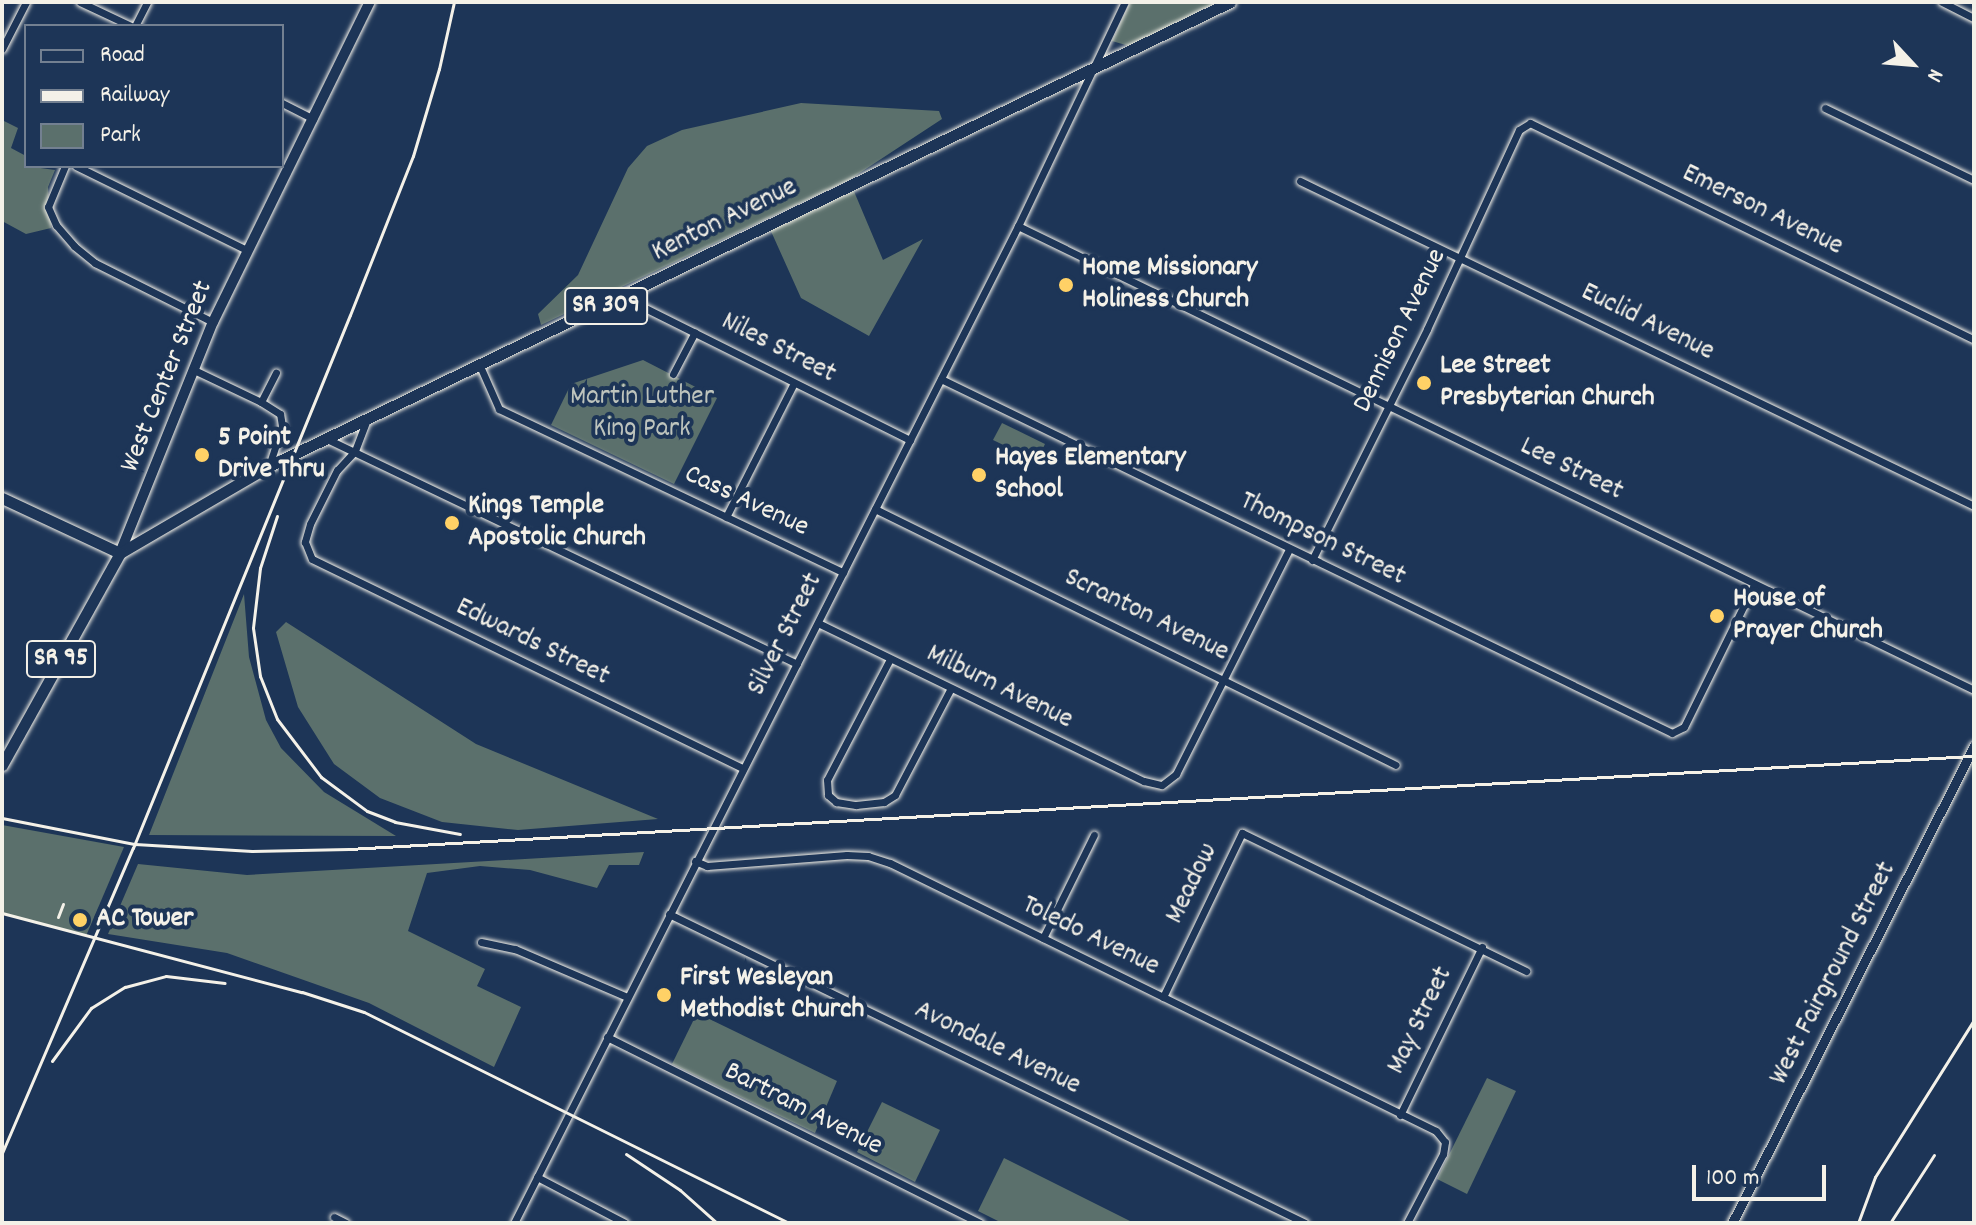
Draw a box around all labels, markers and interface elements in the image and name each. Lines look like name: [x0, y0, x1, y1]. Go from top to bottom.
legend: [24, 24, 284, 168]
north arrow: [1872, 24, 1952, 104]
text: Road: [100, 39, 145, 73]
text: N: [1918, 63, 1950, 86]
text: Railway: [100, 79, 169, 113]
text: Park: [100, 119, 141, 153]
street label: Emerson Avenue: [1676, 158, 1848, 264]
street label: Kenton Avenue: [647, 172, 803, 270]
street label: Dennison Avenue: [1347, 244, 1455, 418]
place label: Home Missionary Holiness Church: [1082, 252, 1257, 318]
street label: West Center Street: [114, 276, 222, 478]
marker: Home Missionary Holiness Church: [1057, 276, 1075, 294]
street label: Euclid Avenue: [1575, 276, 1719, 370]
road number: SR 309: [564, 284, 648, 328]
street label: Niles Street: [715, 306, 841, 392]
place label: Lee Street Presbyterian Church: [1440, 350, 1655, 416]
marker: Lee Street Presbyterian Church: [1415, 374, 1433, 392]
park label: Martin Luther King Park: [570, 381, 714, 447]
place label: 5 Point Drive Thru: [218, 422, 325, 488]
street label: Lee Street: [1514, 431, 1628, 509]
place label: Hayes Elementary School: [995, 442, 1186, 508]
marker: 5 Point Drive Thru: [193, 446, 211, 464]
street label: Cass Avenue: [678, 459, 814, 545]
marker: Hayes Elementary School: [970, 466, 988, 484]
street label: Thompson Street: [1234, 485, 1410, 595]
place label: Kings Temple Apostolic Church: [468, 490, 646, 556]
marker: Kings Temple Apostolic Church: [443, 514, 461, 532]
street label: Scranton Avenue: [1058, 562, 1234, 670]
street label: Silver Street: [741, 568, 831, 702]
place label: House of Prayer Church: [1733, 583, 1883, 649]
street label: Edwards Street: [450, 591, 614, 695]
marker: House of Prayer Church: [1708, 607, 1726, 625]
road number: SR 95: [25, 637, 97, 681]
street label: Milburn Avenue: [920, 638, 1078, 738]
street label: Meadow: [1159, 838, 1227, 930]
street label: West Fairground Street: [1763, 857, 1905, 1091]
street label: Toledo Avenue: [1016, 889, 1164, 985]
place label: AC Tower: [96, 903, 193, 937]
marker: AC Tower: [71, 911, 89, 929]
place label: First Wesleyan Methodist Church: [680, 962, 864, 1028]
street label: May Street: [1381, 962, 1461, 1080]
marker: First Wesleyan Methodist Church: [655, 986, 673, 1004]
street label: Avondale Avenue: [908, 994, 1086, 1104]
street label: Bartram Avenue: [718, 1056, 888, 1164]
scale bar: [1696, 1149, 1830, 1199]
text: 100 m: [1706, 1162, 1759, 1196]

